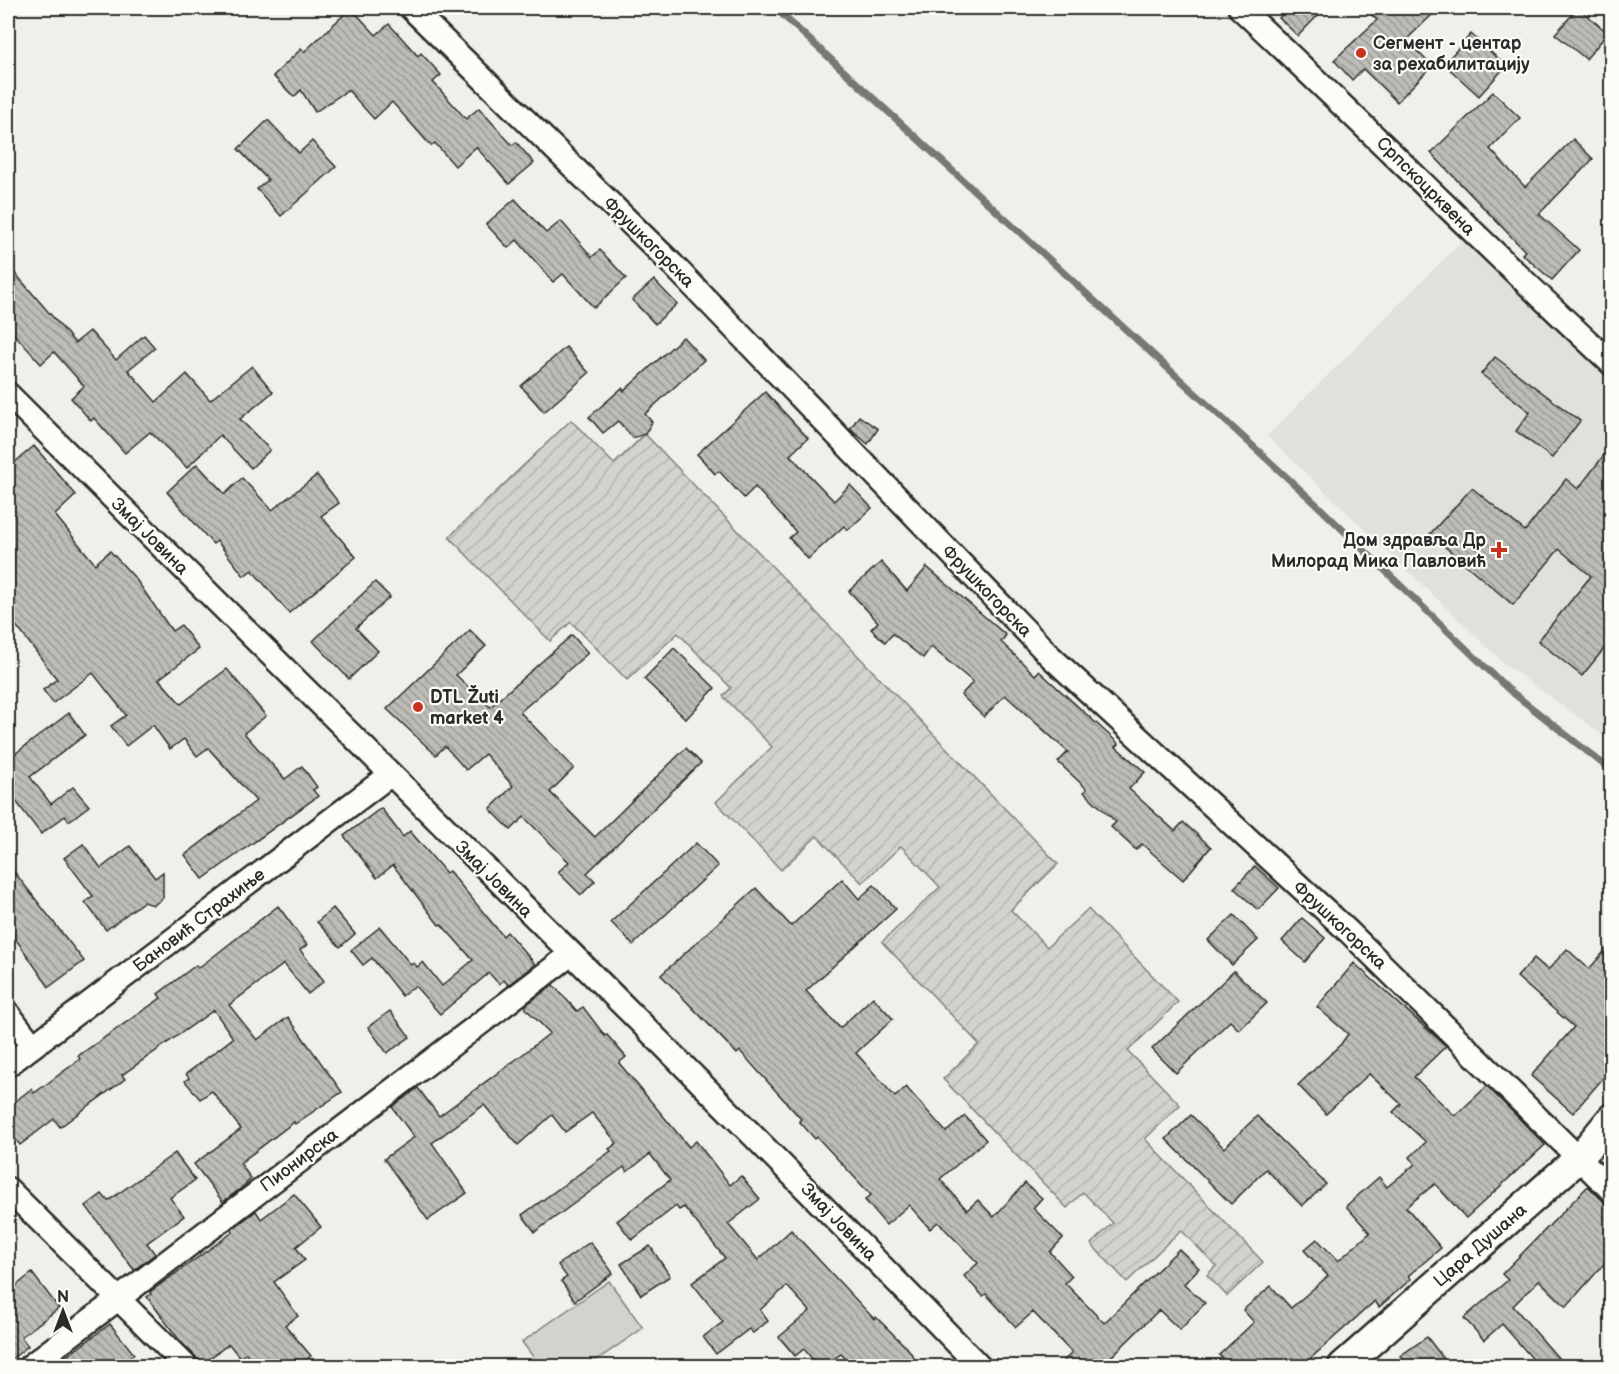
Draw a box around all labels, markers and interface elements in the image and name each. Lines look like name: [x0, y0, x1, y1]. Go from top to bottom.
place label: Сегмент - центар за рехабилитацију: [1373, 33, 1530, 75]
marker: Сегмент - центар за рехабилитацију: [1354, 46, 1368, 60]
street label: Српскоцрквена: [1372, 133, 1480, 240]
street label: Фрушкогорска: [599, 193, 699, 292]
street label: Змај Јовина: [107, 493, 193, 579]
place label: Дом здравља Др Милорад Мика Павловић: [1271, 530, 1486, 572]
street label: Фрушкогорска: [937, 541, 1036, 642]
marker: Дом здравља Др Милорад Мика Павловић: [1490, 541, 1508, 559]
place label: DTL Žuti market 4: [430, 685, 504, 729]
marker: DTL Žuti market 4: [411, 700, 425, 714]
street label: Змај Јовина: [451, 836, 537, 922]
street label: Бановић Страхиње: [129, 864, 269, 977]
street label: Фрушкогорска: [1289, 877, 1391, 974]
street label: Пионирска: [256, 1124, 343, 1196]
street label: Змај Јовина: [796, 1179, 881, 1266]
street label: Цара Душана: [1429, 1199, 1531, 1292]
north arrow: [33, 1281, 93, 1341]
text: N: [57, 1288, 69, 1307]

